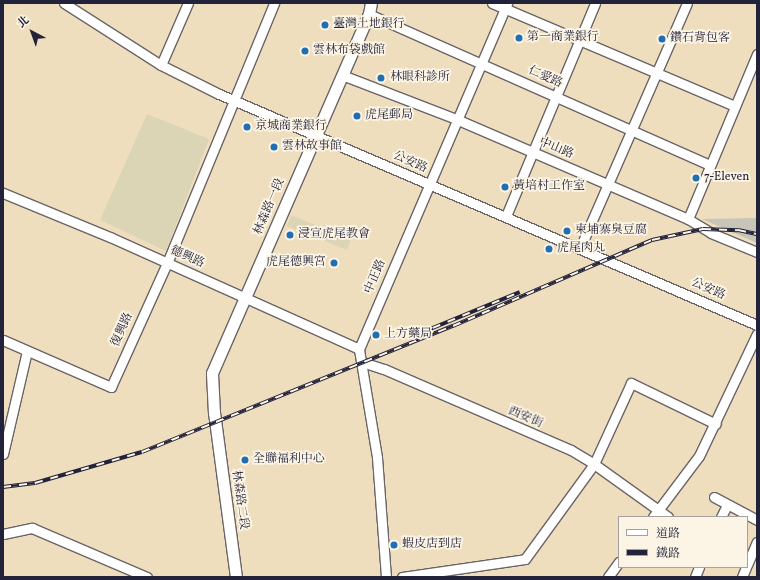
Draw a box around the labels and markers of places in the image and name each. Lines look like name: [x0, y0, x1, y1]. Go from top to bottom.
place label: 臺灣土地銀行: [333, 18, 405, 32]
marker: 臺灣土地銀行: [320, 20, 330, 30]
place label: 第一商業銀行: [527, 31, 599, 45]
place label: 鑽石背包客: [670, 32, 730, 46]
marker: 第一商業銀行: [514, 33, 524, 43]
marker: 鑽石背包客: [657, 34, 667, 44]
place label: 雲林布袋戲館: [313, 44, 385, 58]
marker: 雲林布袋戲館: [300, 46, 310, 56]
place label: 林眼科診所: [390, 71, 450, 85]
marker: 林眼科診所: [375, 72, 387, 84]
place label: 虎尾郵局: [365, 109, 413, 123]
marker: 虎尾郵局: [352, 111, 362, 121]
place label: 京城商業銀行: [255, 120, 327, 134]
marker: 京城商業銀行: [242, 122, 252, 132]
place label: 雲林故事館: [282, 140, 342, 154]
marker: 雲林故事館: [269, 142, 279, 152]
place label: 7-Eleven: [704, 171, 749, 185]
marker: 7-Eleven: [691, 173, 701, 183]
place label: 黃培村工作室: [513, 180, 585, 194]
marker: 黃培村工作室: [500, 182, 510, 192]
place label: 柬埔寨臭豆腐: [575, 224, 647, 238]
marker: 柬埔寨臭豆腐: [562, 226, 572, 236]
place label: 浸宣虎尾教會: [298, 228, 370, 242]
marker: 浸宣虎尾教會: [285, 230, 295, 240]
place label: 虎尾肉丸: [557, 242, 605, 256]
marker: 虎尾肉丸: [544, 244, 554, 254]
place label: 虎尾德興宮: [266, 256, 326, 270]
marker: 虎尾德興宮: [329, 258, 339, 268]
place label: 上方藥局: [384, 328, 432, 342]
marker: 上方藥局: [371, 330, 381, 340]
place label: 全聯福利中心: [253, 453, 325, 467]
marker: 全聯福利中心: [240, 455, 250, 465]
place label: 蝦皮店到店: [402, 538, 462, 552]
marker: 蝦皮店到店: [389, 540, 399, 550]

